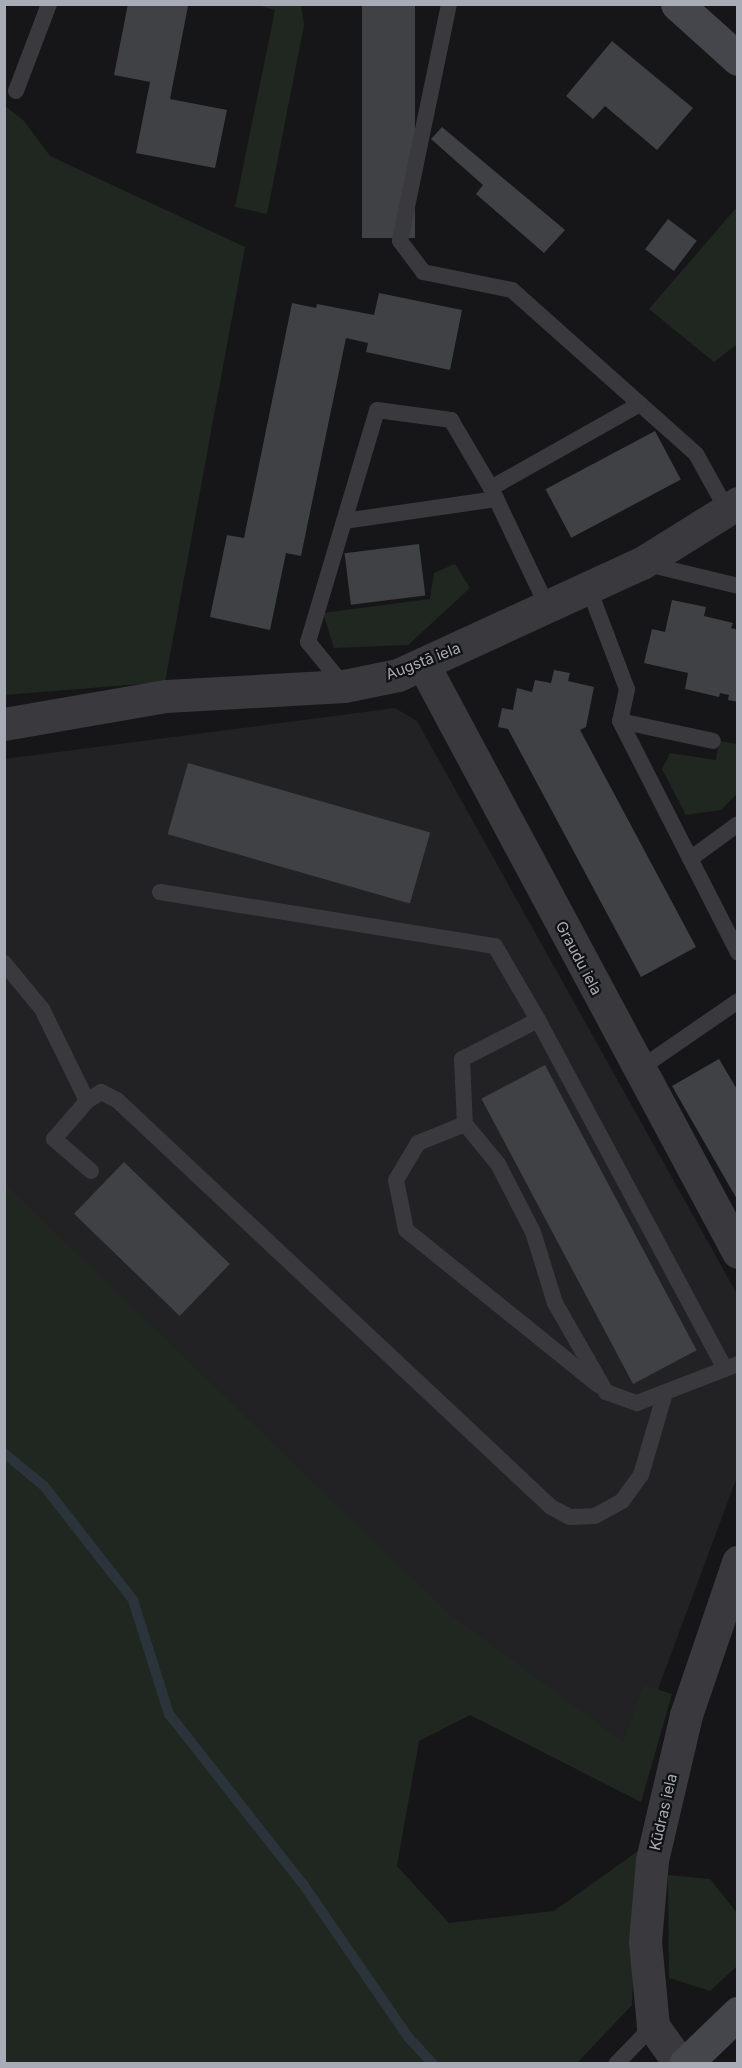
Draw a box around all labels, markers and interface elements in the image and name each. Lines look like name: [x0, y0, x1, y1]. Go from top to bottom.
street label: Augstā iela: [383, 639, 463, 683]
street label: Graudu iela: [552, 918, 606, 998]
street label: Kūdras iela: [645, 1772, 681, 1852]

